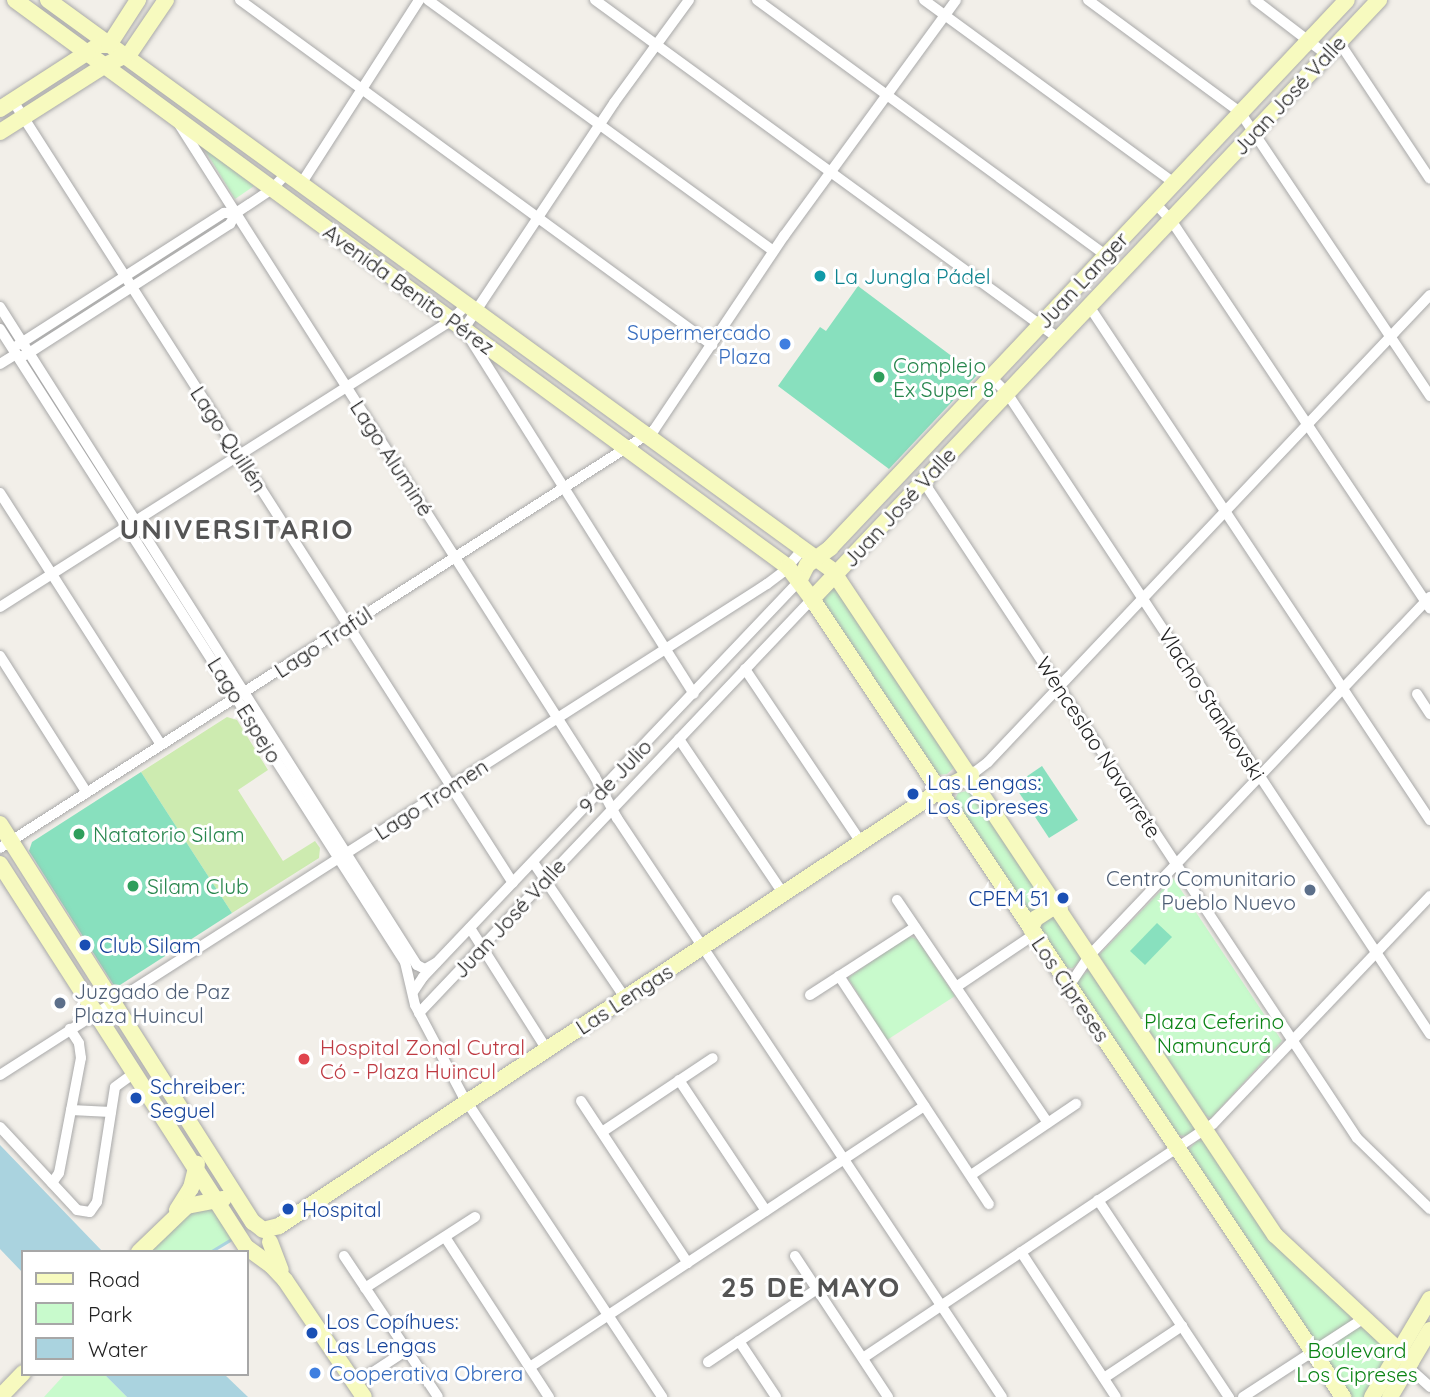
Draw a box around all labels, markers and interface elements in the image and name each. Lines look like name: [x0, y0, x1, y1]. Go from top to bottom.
street label: Juan José Valle: [1227, 30, 1351, 160]
street label: Avenida Benito Pérez: [319, 219, 499, 359]
street label: Juan Langer: [1031, 226, 1133, 334]
place label: La Jungla Pádel: [834, 263, 991, 289]
marker: La Jungla Pádel: [812, 268, 828, 284]
place label: Supermercado Plaza: [627, 319, 771, 369]
marker: Supermercado Plaza: [777, 336, 793, 352]
place label: Complejo Ex Super 8: [893, 352, 994, 402]
marker: Complejo Ex Super 8: [871, 369, 887, 385]
street label: Lago Quillén: [185, 381, 273, 497]
street label: Lago Aluminé: [345, 395, 439, 521]
street label: Juan José Valle: [837, 442, 961, 572]
district label: UNIVERSITARIO: [121, 512, 353, 546]
street label: Lago Trafúl: [269, 601, 377, 683]
street label: Vlacho Stankovski: [1153, 623, 1271, 785]
street label: Wenceslao Navarrete: [1031, 652, 1167, 842]
street label: Lago Espejo: [203, 653, 287, 767]
street label: 9 de Julio: [573, 734, 657, 818]
street label: Lago Tromen: [370, 753, 492, 845]
place label: Las Lengas: Los Cipreses: [927, 769, 1048, 819]
marker: Las Lengas: Los Cipreses: [905, 786, 921, 802]
place label: Natatorio Silam: [93, 821, 245, 847]
marker: Natatorio Silam: [71, 826, 87, 842]
street label: Juan José Valle: [447, 853, 571, 983]
place label: Centro Comunitario Pueblo Nuevo: [1106, 865, 1296, 915]
place label: Silam Club: [147, 873, 249, 899]
marker: Silam Club: [125, 878, 141, 894]
marker: Centro Comunitario Pueblo Nuevo: [1302, 882, 1318, 898]
place label: CPEM 51: [969, 885, 1049, 911]
marker: CPEM 51: [1055, 890, 1071, 906]
place label: Club Silam: [99, 932, 201, 958]
street label: Los Cipreses: [1027, 932, 1115, 1046]
marker: Club Silam: [77, 937, 93, 953]
street label: Las Lengas: [571, 958, 677, 1040]
place label: Juzgado de Paz Plaza Huincul: [74, 978, 230, 1028]
marker: Juzgado de Paz Plaza Huincul: [52, 995, 68, 1011]
park label: Plaza Ceferino Namuncurá: [1144, 1008, 1284, 1058]
place label: Hospital Zonal Cutral Có - Plaza Huincul: [320, 1034, 525, 1084]
marker: Hospital Zonal Cutral Có - Plaza Huincul: [294, 1049, 314, 1069]
place label: Schreiber: Seguel: [150, 1073, 245, 1123]
marker: Schreiber: Seguel: [128, 1090, 144, 1106]
place label: Hospital: [302, 1196, 382, 1222]
marker: Hospital: [280, 1201, 296, 1217]
legend: [21, 1250, 248, 1376]
text: Road: [88, 1266, 140, 1292]
district label: 25 DE MAYO: [722, 1270, 900, 1304]
text: Park: [88, 1301, 132, 1327]
place label: Los Copíhues: Las Lengas: [326, 1308, 459, 1358]
marker: Los Copíhues: Las Lengas: [304, 1325, 320, 1341]
text: Water: [88, 1336, 148, 1362]
park label: Boulevard Los Cipreses: [1296, 1337, 1418, 1387]
place label: Cooperativa Obrera: [329, 1360, 523, 1386]
marker: Cooperativa Obrera: [307, 1365, 323, 1381]

